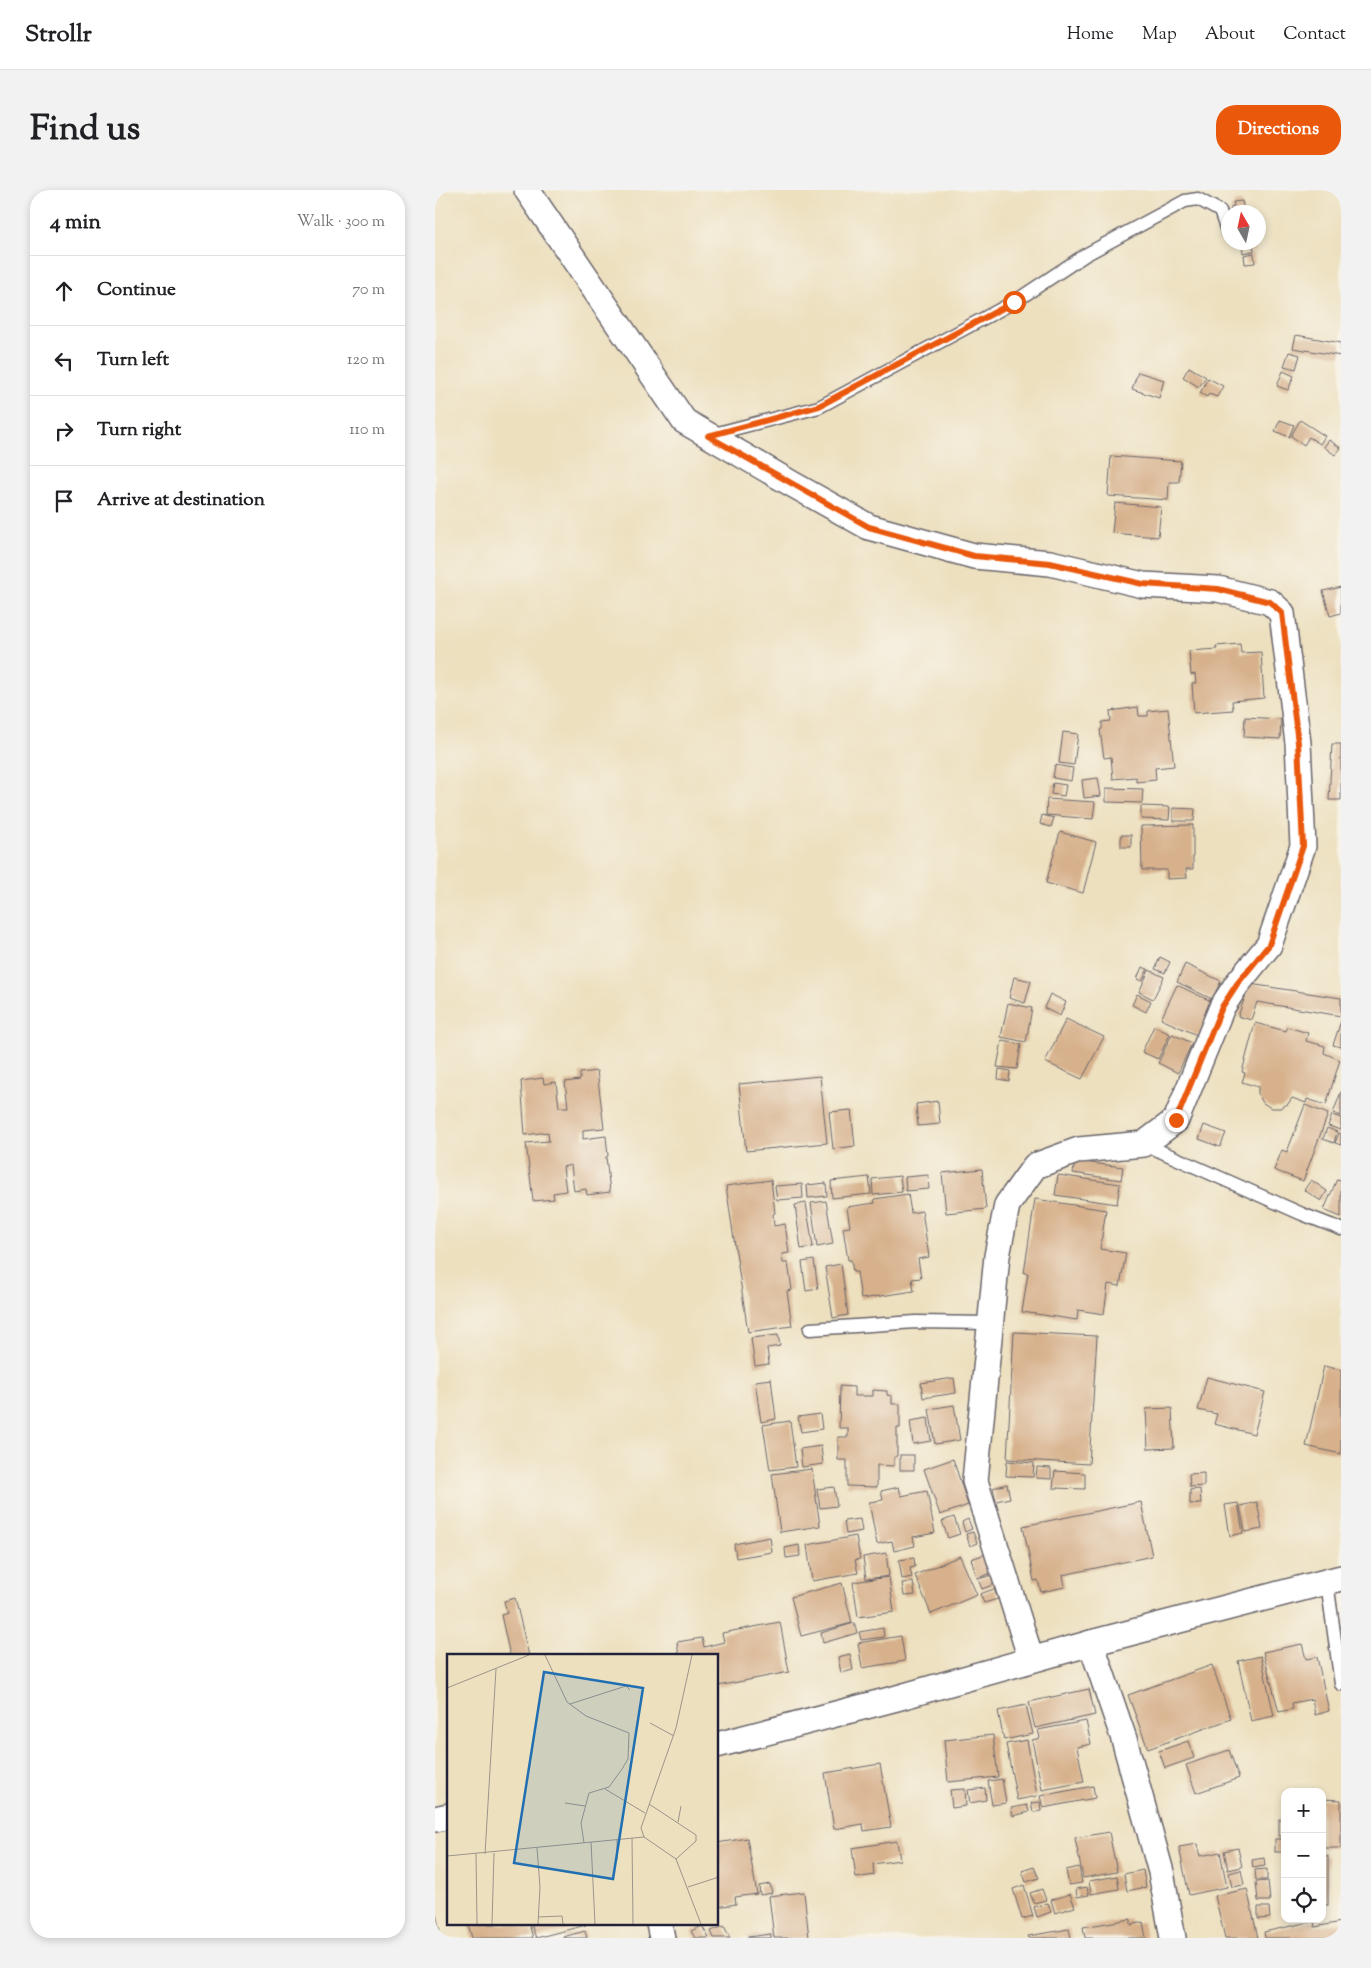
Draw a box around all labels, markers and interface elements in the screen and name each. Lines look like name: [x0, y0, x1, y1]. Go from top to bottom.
text: Strollr: [25, 18, 92, 52]
text: Home: [1067, 22, 1114, 48]
text: Map: [1142, 22, 1177, 48]
text: About: [1205, 22, 1255, 48]
text: Contact: [1283, 22, 1346, 48]
text: Find us: [30, 105, 140, 156]
button: Directions: [1216, 105, 1341, 155]
north arrow: [1221, 205, 1266, 250]
text: 4 min: [50, 208, 101, 238]
text: Walk · 300 m: [297, 211, 385, 234]
icon: ahead: [50, 277, 78, 305]
text: Continue: [97, 277, 176, 304]
text: 70 m: [352, 279, 385, 302]
route start: [1003, 291, 1026, 314]
icon: left: [50, 347, 78, 375]
text: Turn left: [97, 347, 169, 374]
text: 120 m: [347, 349, 385, 372]
icon: right: [50, 417, 78, 445]
text: Turn right: [97, 417, 181, 444]
text: 110 m: [349, 419, 385, 442]
icon: arrive: [50, 487, 78, 515]
text: Arrive at destination: [97, 487, 265, 514]
route end: [1165, 1109, 1188, 1132]
inset map: [447, 1654, 719, 1926]
map controls: [1281, 1788, 1326, 1923]
button: +: [1281, 1788, 1326, 1833]
button: −: [1281, 1833, 1326, 1878]
button: locate: [1281, 1878, 1326, 1923]

